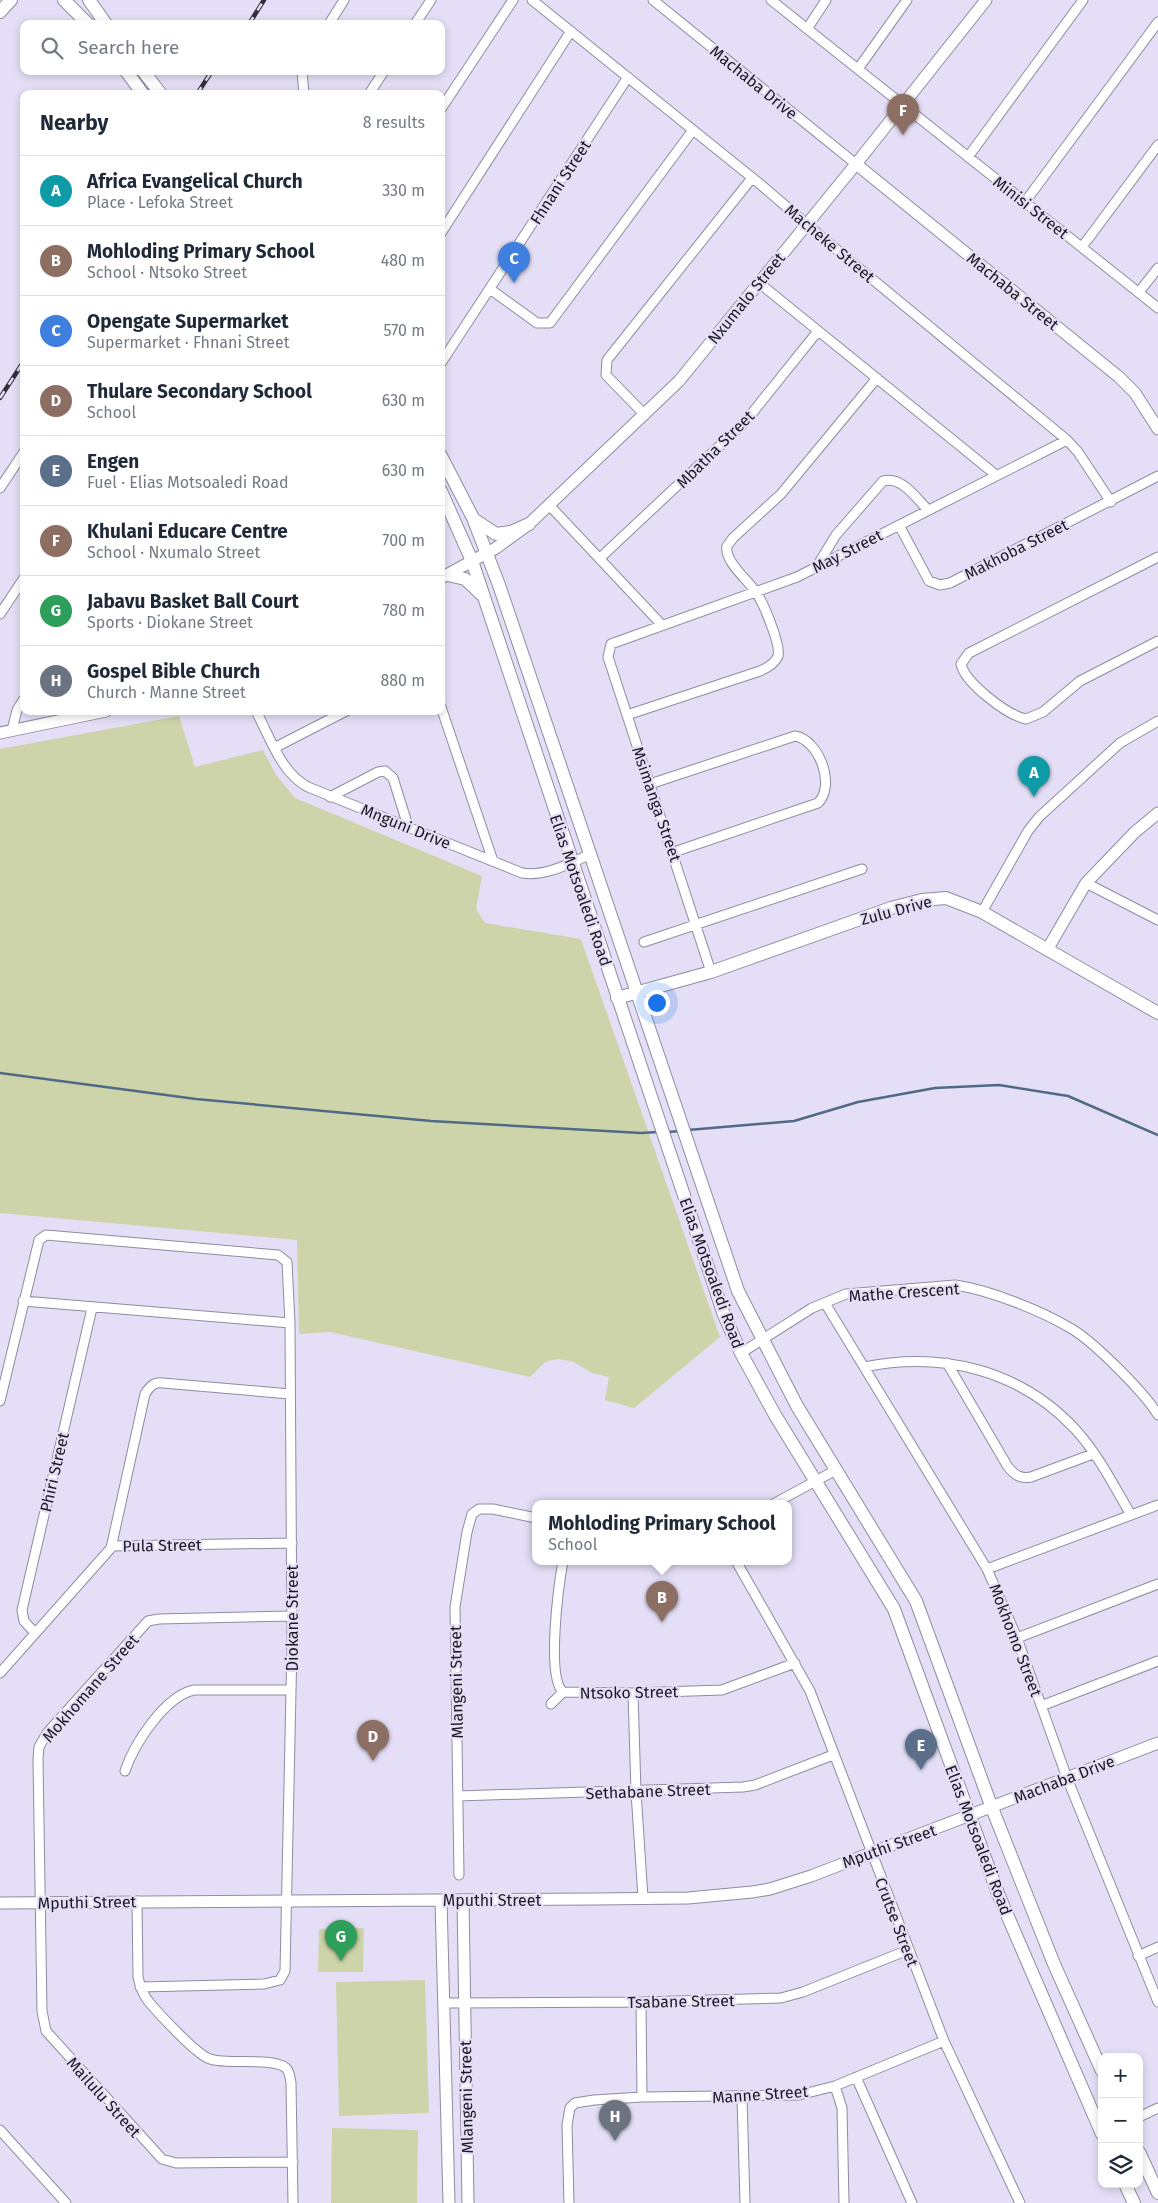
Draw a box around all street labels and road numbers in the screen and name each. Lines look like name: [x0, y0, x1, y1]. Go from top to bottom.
street label: Machaba Drive: [706, 41, 801, 123]
street label: Fhnani Street: [526, 136, 595, 228]
street label: Minisi Street: [989, 172, 1072, 243]
street label: Macheke Street: [781, 200, 879, 287]
street label: Nxumalo Street: [704, 249, 789, 348]
street label: Machaba Street: [963, 249, 1063, 334]
street label: Mbatha Street: [673, 406, 758, 492]
street label: Makhoba Street: [961, 515, 1071, 584]
street label: May Street: [809, 526, 886, 577]
street label: Msimanga Street: [628, 744, 685, 864]
street label: Mnguni Drive: [358, 800, 453, 853]
street label: Elias Motsoaledi Road: [546, 812, 615, 969]
street label: Zulu Drive: [858, 892, 934, 929]
street label: Elias Motsoaledi Road: [675, 1195, 748, 1351]
street label: Mathe Crescent: [848, 1279, 960, 1306]
street label: Phiri Street: [36, 1430, 73, 1514]
street label: Pula Street: [122, 1535, 202, 1556]
street label: Diokane Street: [283, 1564, 302, 1671]
street label: Mokhomo Street: [985, 1581, 1046, 1700]
street label: Mlangeni Street: [446, 1625, 467, 1739]
street label: Mokhomane Street: [38, 1630, 143, 1746]
street label: Ntsoko Street: [580, 1682, 679, 1703]
street label: Machaba Drive: [1011, 1751, 1117, 1807]
street label: Elias Motsoaledi Road: [941, 1762, 1016, 1918]
street label: Sethabane Street: [585, 1780, 711, 1803]
street label: Mputhi Street: [840, 1821, 939, 1872]
street label: Crutse Street: [871, 1875, 922, 1970]
street label: Mputhi Street: [443, 1891, 542, 1910]
street label: Mputhi Street: [38, 1892, 137, 1913]
street label: Tsabane Street: [627, 1991, 735, 2012]
street label: Mlangeni Street: [456, 2040, 477, 2154]
street label: Mailulu Street: [63, 2053, 145, 2142]
street label: Manne Street: [711, 2082, 809, 2107]

